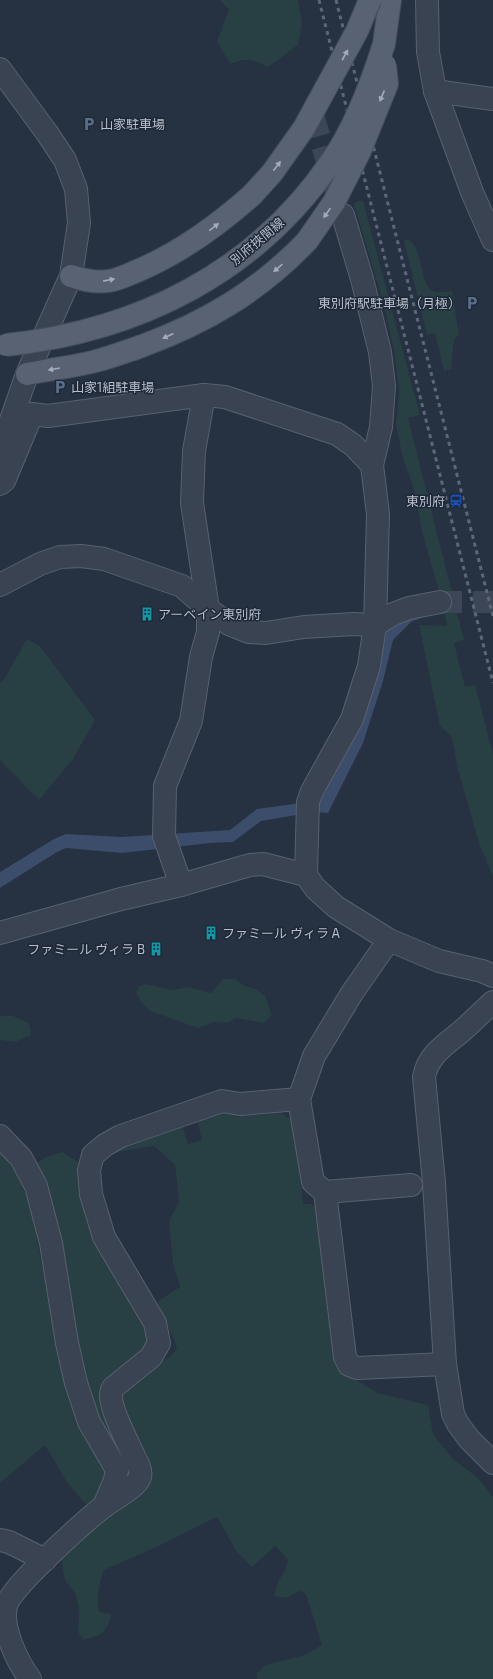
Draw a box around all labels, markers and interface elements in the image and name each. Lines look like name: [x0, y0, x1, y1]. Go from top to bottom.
one-way arrow: [341, 49, 348, 60]
one-way arrow: [379, 90, 385, 102]
parking icon: 山家駐車場: [81, 116, 97, 132]
place label: 山家駐車場: [100, 116, 165, 132]
one-way arrow: [273, 160, 282, 171]
one-way arrow: [323, 207, 331, 218]
street label: 別府挾間線: [227, 214, 287, 268]
one-way arrow: [208, 223, 219, 232]
one-way arrow: [273, 263, 284, 272]
one-way arrow: [103, 277, 116, 283]
place label: 東別府駅駐車場（月極）: [318, 295, 461, 311]
parking icon: 東別府駅駐車場（月極）: [464, 295, 480, 311]
one-way arrow: [163, 333, 174, 339]
one-way arrow: [48, 366, 60, 372]
parking icon: 山家1組駐車場: [52, 379, 68, 395]
place label: 山家1組駐車場: [71, 379, 154, 395]
place label: 東別府: [406, 493, 445, 509]
station icon: 東別府: [448, 493, 464, 509]
building icon: アーベイン東別府: [139, 606, 155, 622]
place label: アーベイン東別府: [158, 606, 261, 622]
building icon: ファミール ヴィラ A: [203, 925, 219, 941]
place label: ファミール ヴィラ A: [222, 925, 340, 941]
place label: ファミール ヴィラ B: [27, 941, 145, 957]
building icon: ファミール ヴィラ B: [148, 941, 164, 957]

